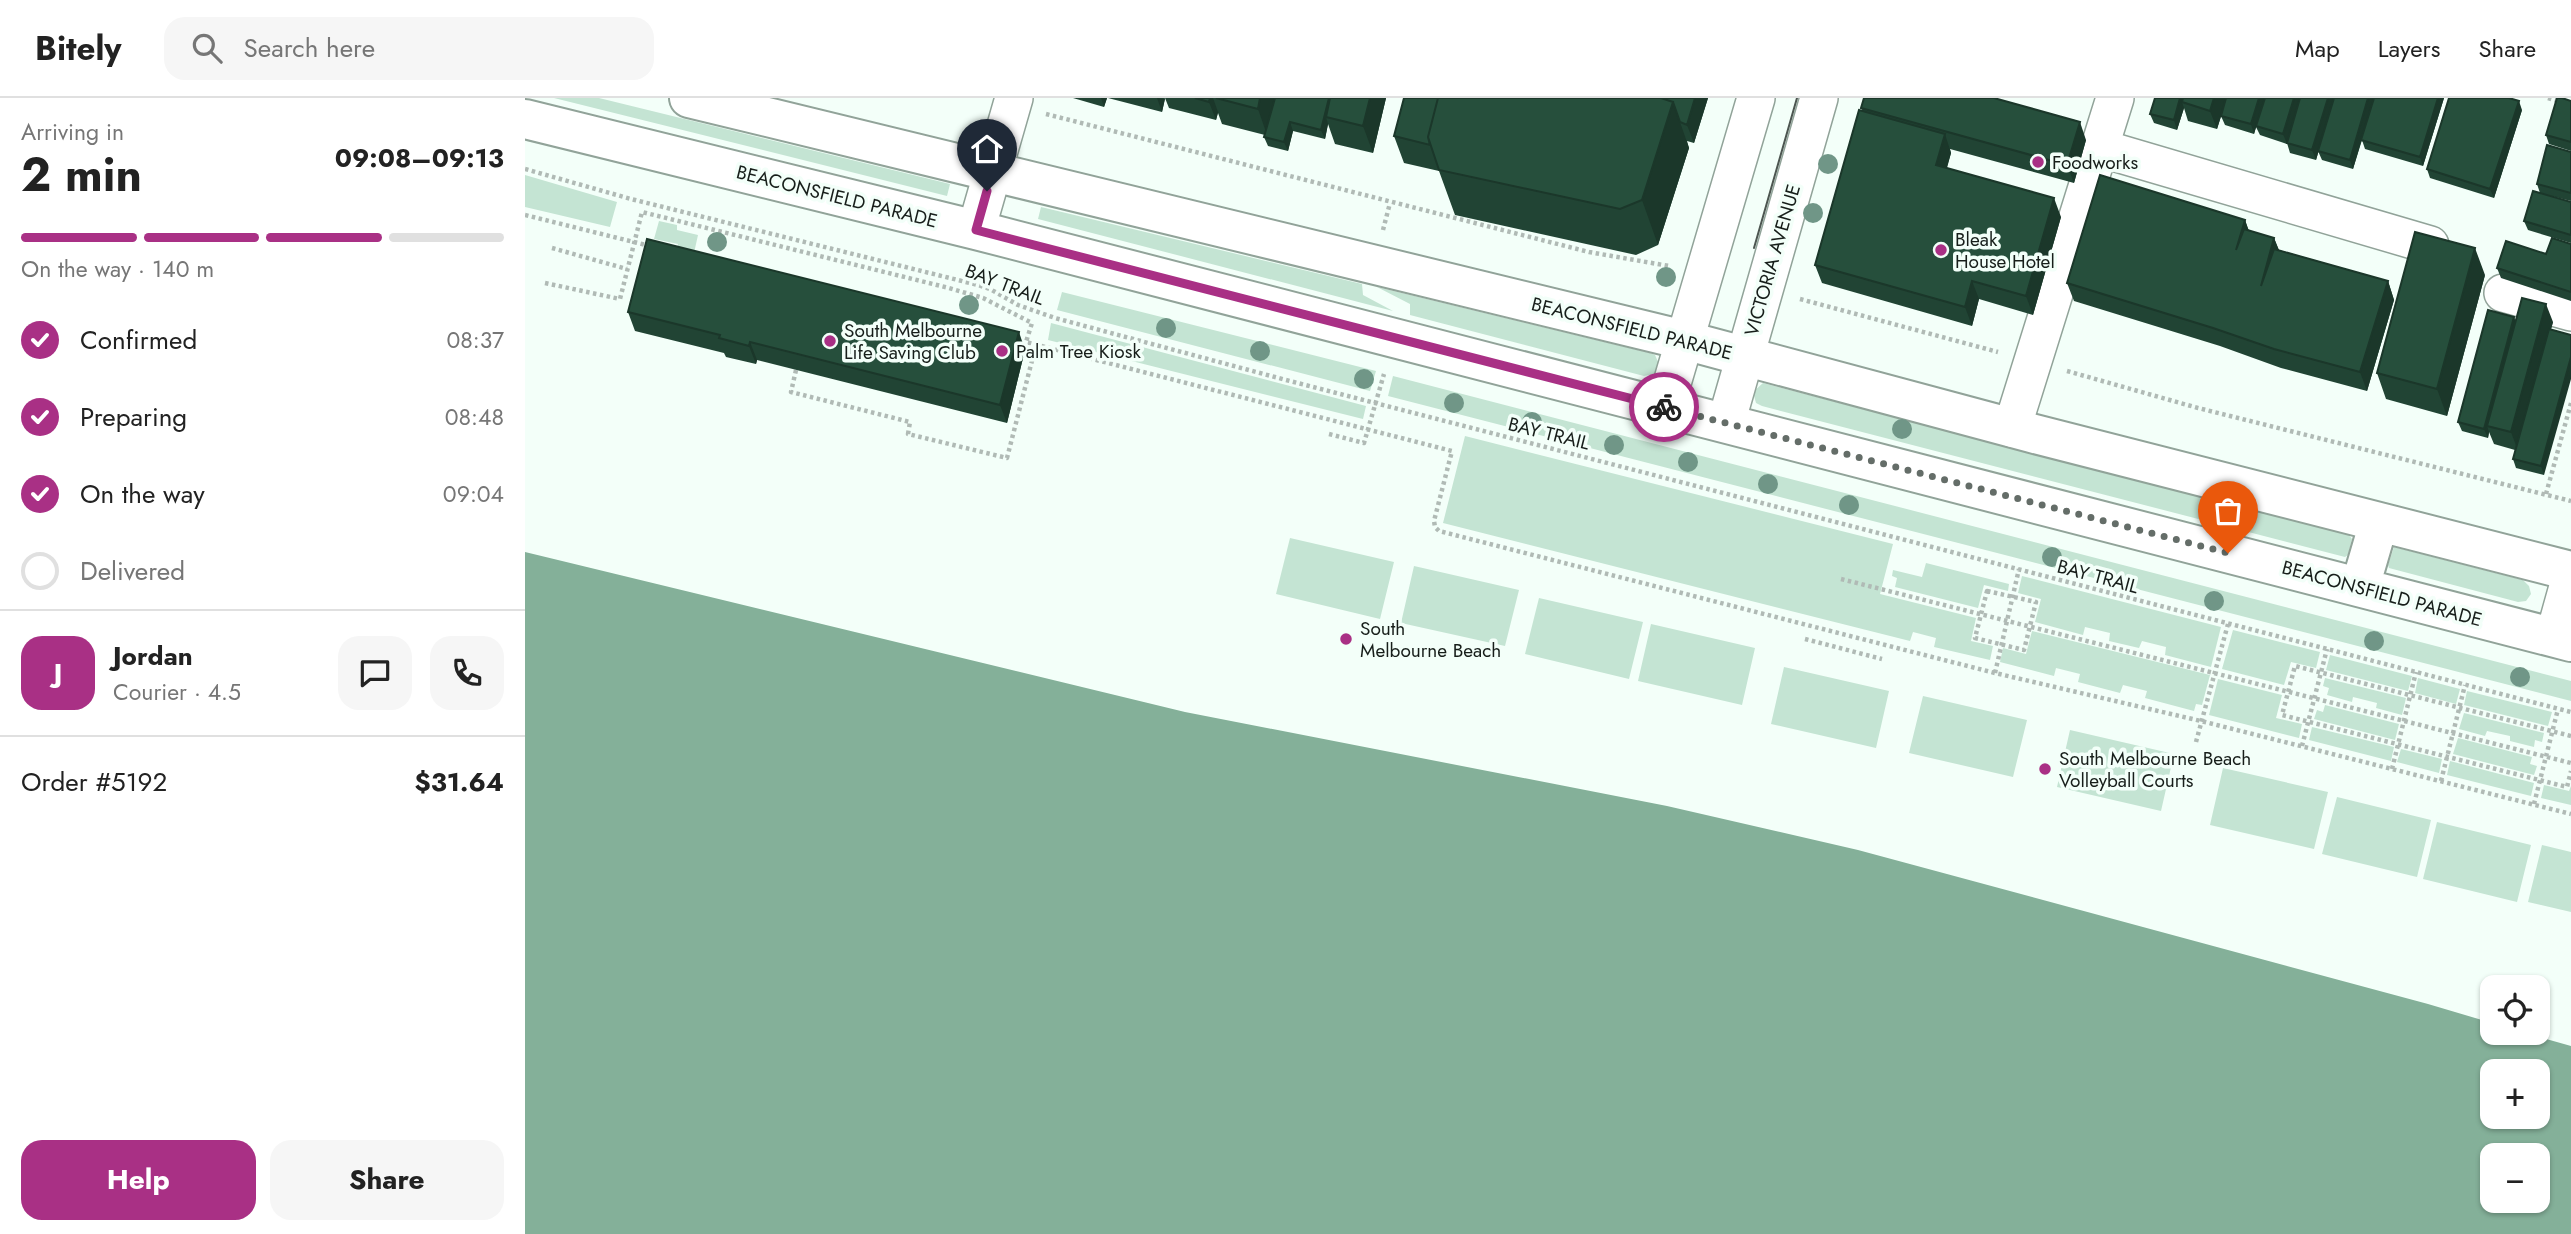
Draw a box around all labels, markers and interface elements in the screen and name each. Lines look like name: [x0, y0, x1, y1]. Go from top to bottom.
search box: [164, 17, 654, 80]
text: Bitely: [35, 25, 122, 72]
icon: search: [188, 29, 226, 67]
text: Search here: [244, 29, 375, 67]
text: Map: [2295, 31, 2340, 66]
text: Layers: [2378, 31, 2440, 66]
text: Share: [2478, 31, 2536, 66]
text: Arriving in: [21, 115, 124, 149]
pin: [957, 119, 1017, 191]
icon: home: [968, 130, 1006, 168]
text: 09:08–09:13: [335, 139, 504, 177]
text: 2 min: [21, 142, 142, 208]
place label: Foodworks: [2052, 149, 2138, 176]
marker: Foodworks: [2030, 154, 2046, 170]
street label: BEACONSFIELD PARADE: [734, 158, 940, 235]
street label: VICTORIA AVENUE: [1738, 181, 1807, 339]
place label: Bleak House Hotel: [1955, 226, 2055, 275]
marker: Bleak House Hotel: [1933, 242, 1949, 258]
text: On the way · 140 m: [21, 252, 214, 286]
street label: BAY TRAIL: [961, 257, 1049, 312]
street label: BEACONSFIELD PARADE: [1529, 290, 1735, 367]
place label: South Melbourne Life Saving Club: [844, 317, 982, 366]
icon: check: [21, 321, 59, 359]
text: Confirmed: [80, 321, 197, 359]
text: 08:37: [446, 323, 504, 357]
marker: South Melbourne Life Saving Club: [822, 333, 838, 349]
place label: Palm Tree Kiosk: [1016, 338, 1141, 365]
marker: Palm Tree Kiosk: [994, 343, 1010, 359]
courier: [1629, 372, 1699, 442]
icon: bike: [1645, 388, 1683, 426]
icon: check: [21, 398, 59, 436]
text: Preparing: [80, 398, 187, 436]
text: 08:48: [445, 400, 504, 434]
street label: BAY TRAIL: [1505, 410, 1593, 457]
icon: check: [21, 475, 59, 513]
text: On the way: [80, 475, 205, 513]
text: 09:04: [443, 477, 504, 511]
pin: [2198, 481, 2258, 553]
icon: bag: [2209, 492, 2247, 530]
text: Delivered: [80, 552, 185, 590]
street label: BAY TRAIL: [2054, 553, 2142, 600]
street label: BEACONSFIELD PARADE: [2279, 554, 2485, 633]
place label: South Melbourne Beach: [1360, 615, 1501, 664]
marker: South Melbourne Beach: [1338, 631, 1354, 647]
button: chat: [338, 636, 412, 710]
button: phone: [430, 636, 504, 710]
text: Jordan: [113, 637, 193, 675]
text: J: [54, 654, 62, 692]
text: Courier · 4.5: [113, 675, 241, 709]
place label: South Melbourne Beach Volleyball Courts: [2059, 745, 2251, 794]
marker: South Melbourne Beach Volleyball Courts: [2037, 761, 2053, 777]
text: Order #5192: [21, 763, 167, 801]
text: $31.64: [415, 763, 504, 801]
map controls: [2480, 975, 2550, 1213]
button: locate: [2480, 975, 2550, 1045]
button: +: [2480, 1059, 2550, 1129]
button: Help: [21, 1140, 256, 1220]
button: Share: [270, 1140, 504, 1220]
button: −: [2480, 1143, 2550, 1213]

